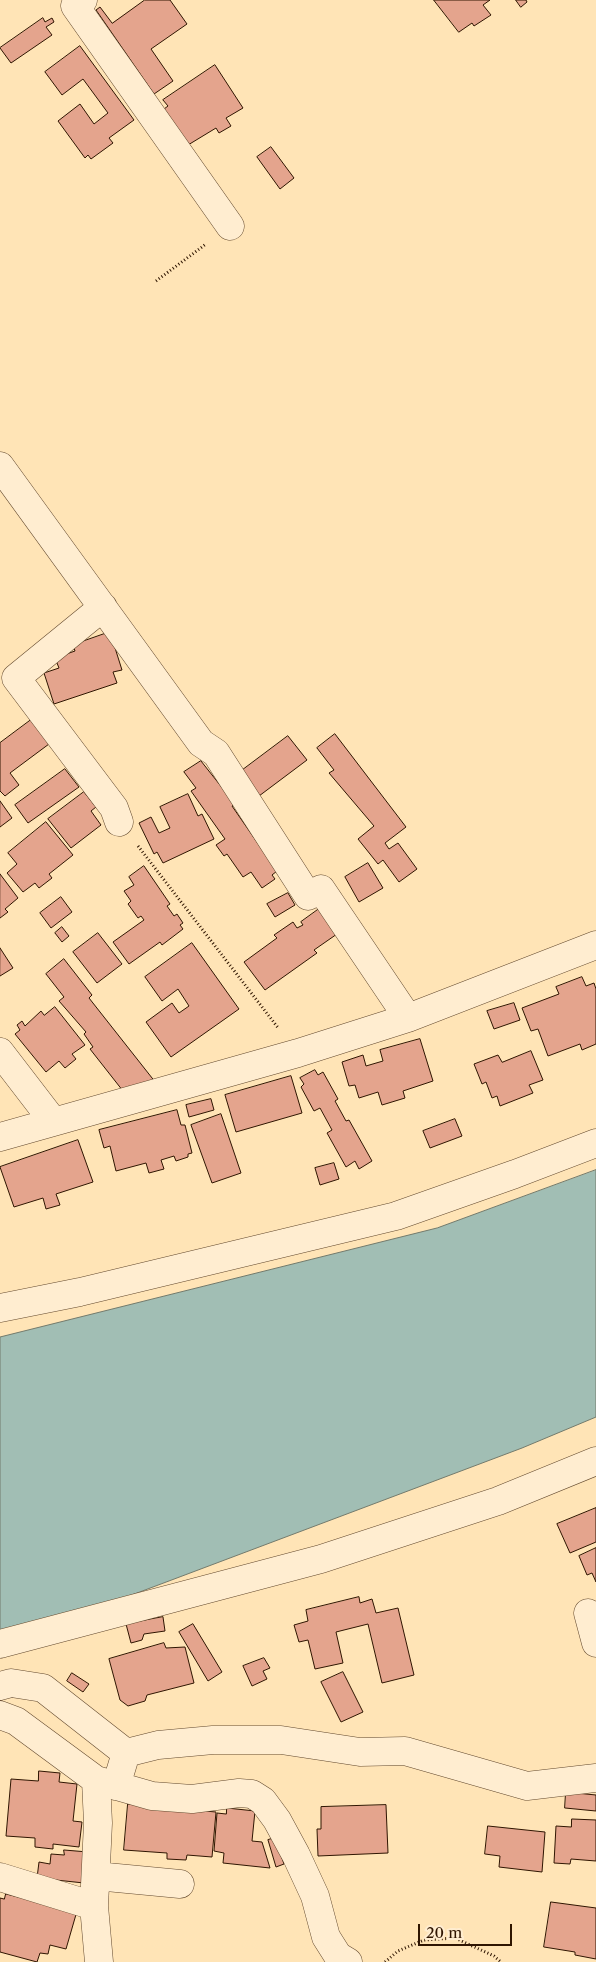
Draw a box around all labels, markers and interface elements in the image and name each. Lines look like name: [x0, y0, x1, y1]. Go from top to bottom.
scale bar: [421, 1914, 515, 1946]
text: 20 m: [426, 1923, 462, 1942]

